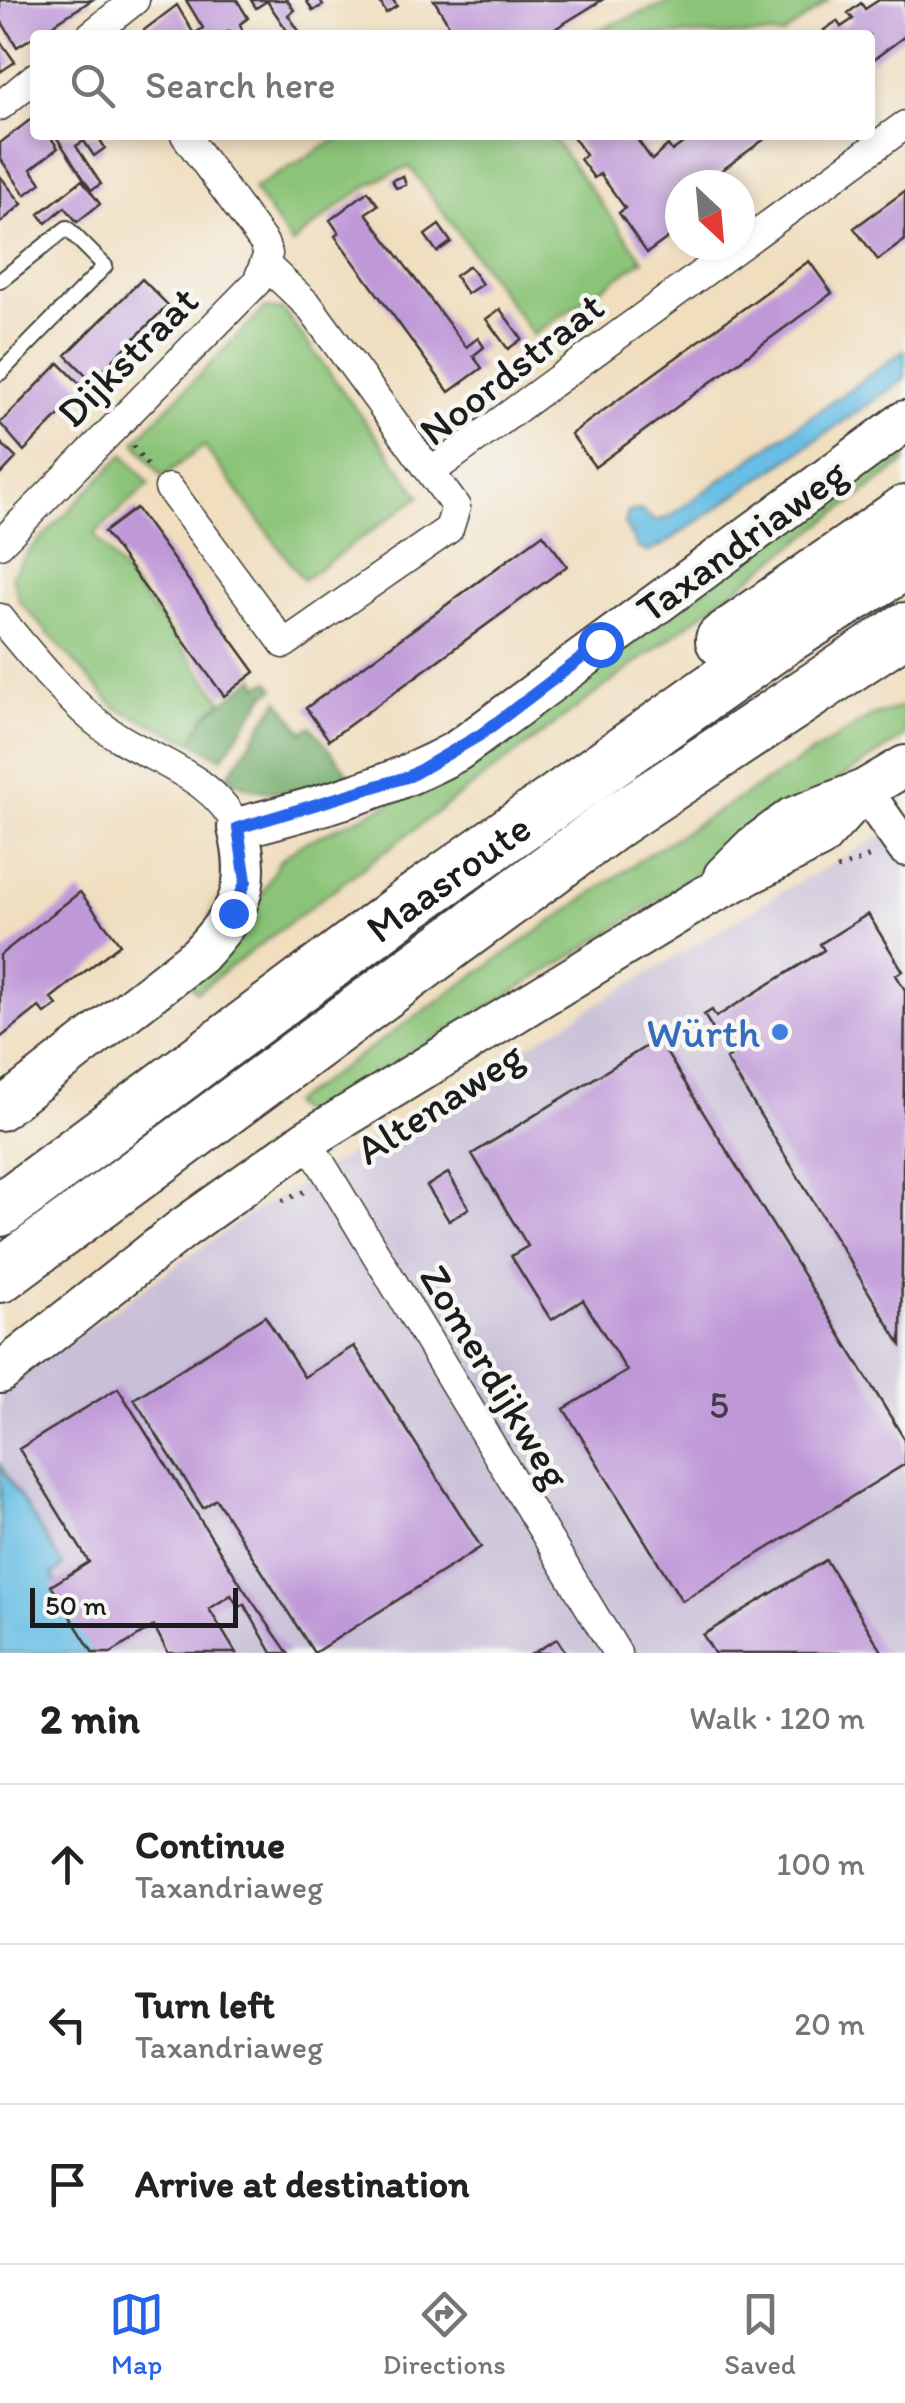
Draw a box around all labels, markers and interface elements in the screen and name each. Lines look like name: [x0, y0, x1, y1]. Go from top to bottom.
search box: [30, 30, 875, 140]
icon: search: [65, 58, 120, 113]
text: Search here: [145, 62, 336, 108]
north arrow: [665, 170, 755, 260]
street label: Dijkstraat: [46, 275, 209, 438]
street label: Noordstraat: [409, 280, 614, 456]
street label: Taxandriaweg: [626, 447, 857, 634]
route start: [578, 622, 624, 668]
street label: Maasroute: [356, 801, 540, 954]
route end: [211, 891, 257, 937]
place label: Würth: [646, 1007, 760, 1058]
marker: Würth: [769, 1021, 791, 1043]
street label: Altenaweg: [346, 1029, 533, 1175]
street label: Zomerdijkweg: [409, 1255, 583, 1498]
house number: 5: [709, 1382, 729, 1428]
scale bar: [30, 1583, 238, 1628]
text: 50 m: [45, 1588, 107, 1622]
text: 2 min: [40, 1693, 140, 1744]
text: Walk · 120 m: [689, 1699, 865, 1737]
text: Continue: [135, 1822, 285, 1868]
icon: ahead: [40, 1837, 95, 1892]
text: 100 m: [777, 1845, 865, 1883]
text: Taxandriaweg: [135, 1868, 323, 1906]
text: Turn left: [135, 1982, 275, 2028]
icon: left: [40, 1997, 95, 2052]
text: 20 m: [794, 2005, 865, 2043]
text: Taxandriaweg: [135, 2028, 323, 2066]
icon: arrive: [40, 2157, 95, 2212]
text: Arrive at destination: [135, 2161, 470, 2207]
tab: Map: [109, 2287, 164, 2381]
tab: Directions: [383, 2287, 506, 2381]
tab: Saved: [724, 2287, 796, 2381]

